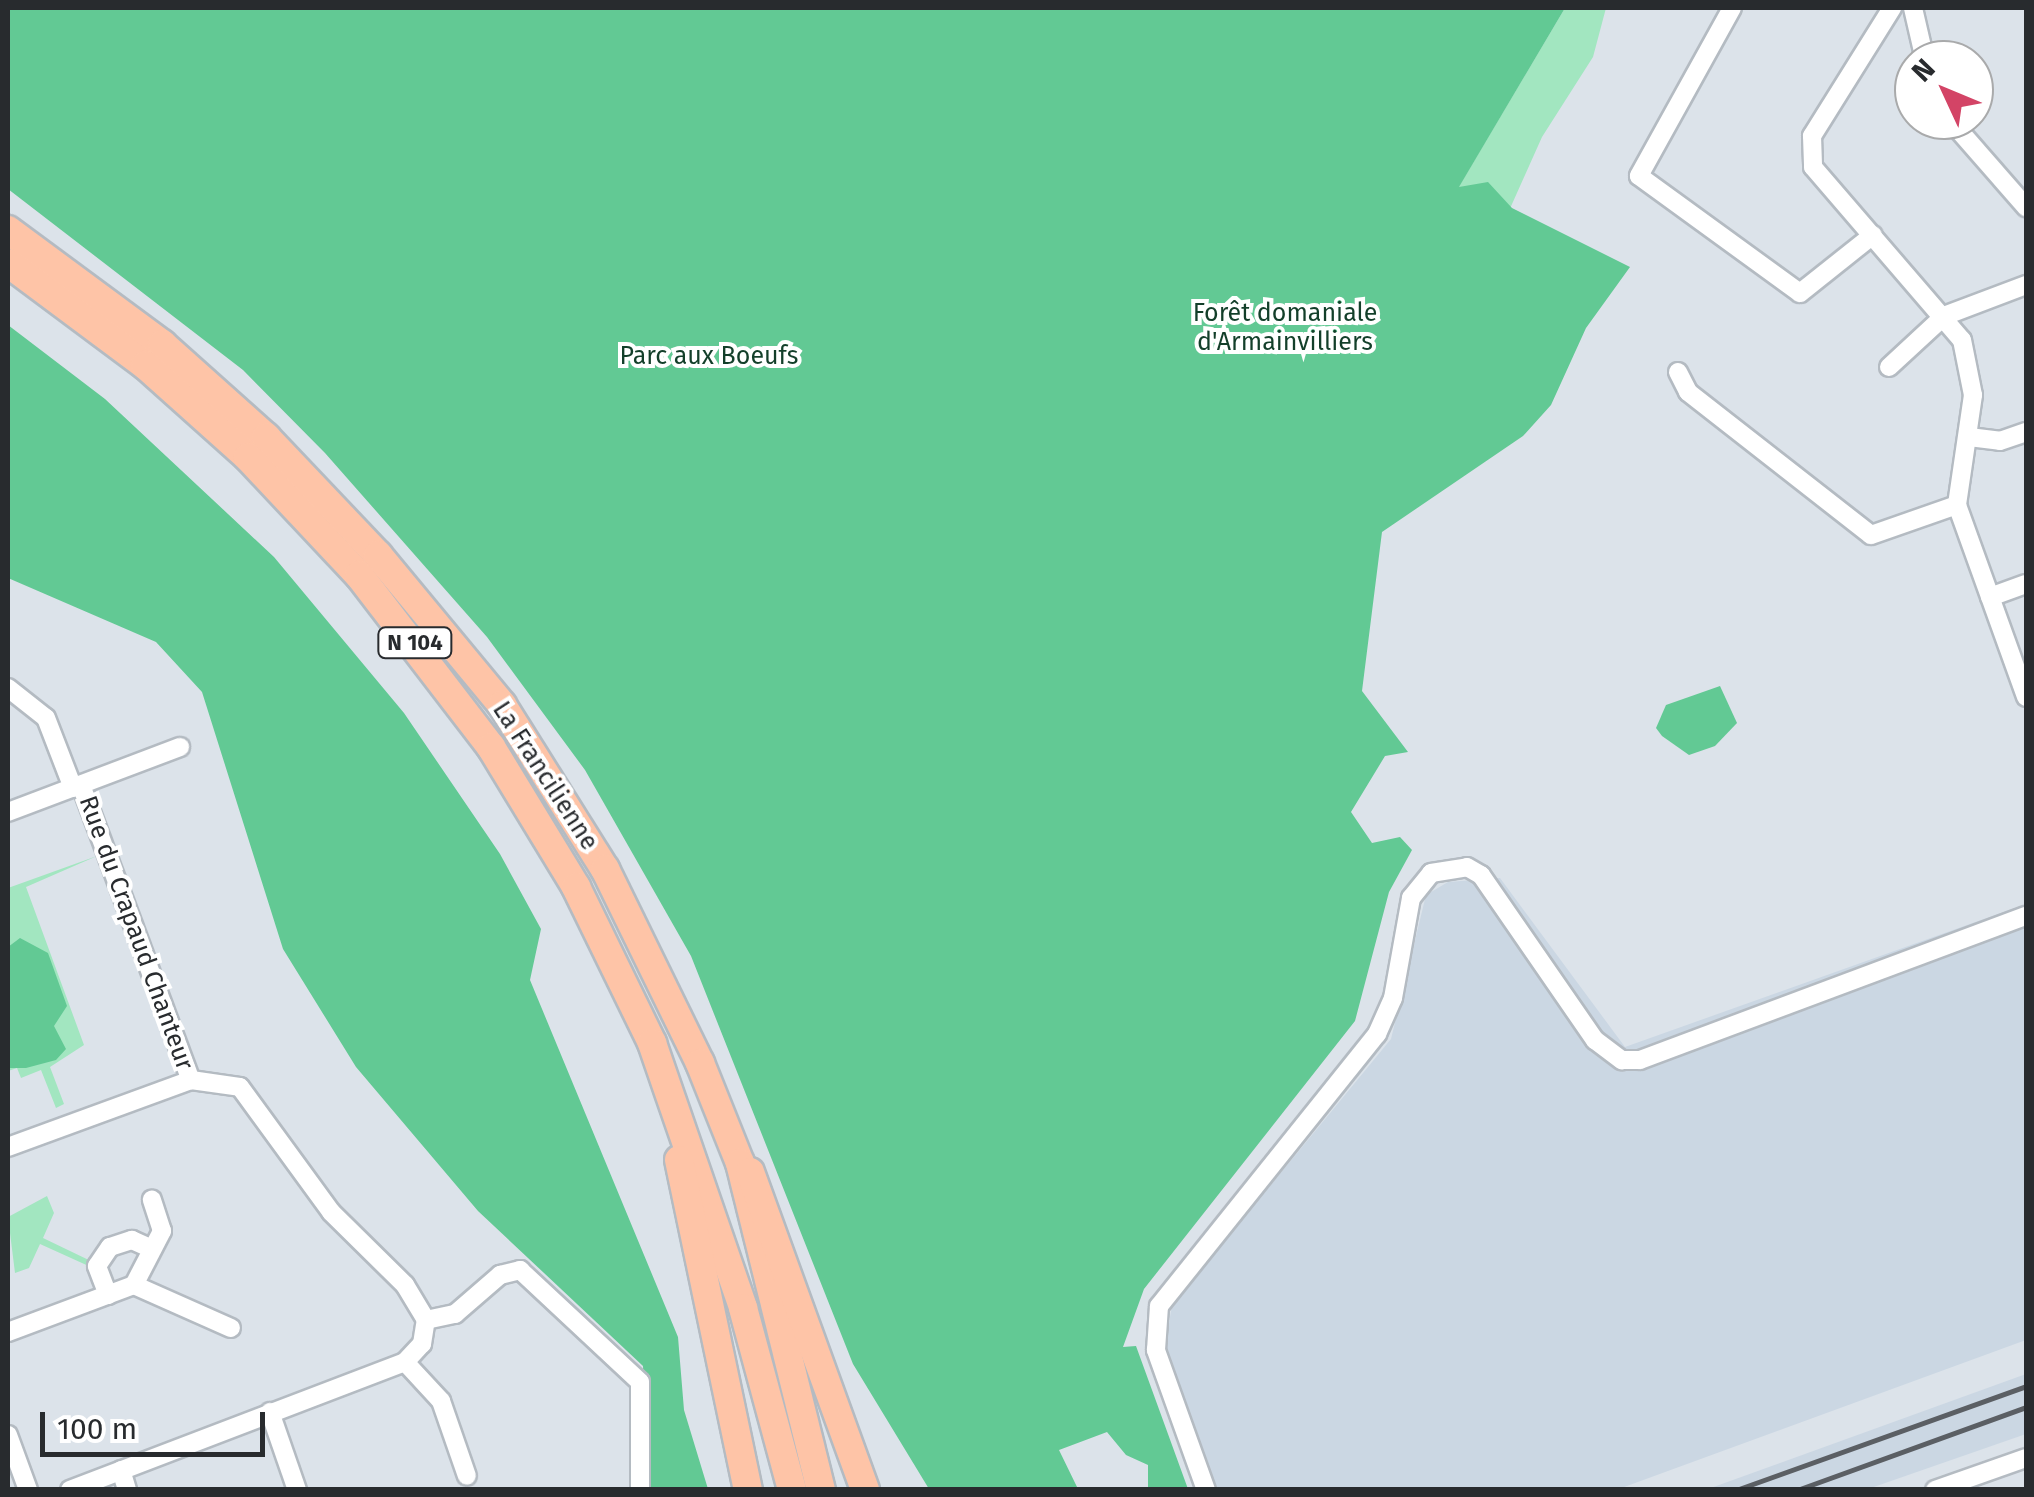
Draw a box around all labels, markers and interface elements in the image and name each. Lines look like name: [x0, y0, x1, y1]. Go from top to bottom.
north arrow: [1894, 40, 1994, 140]
text: N: [1905, 52, 1942, 88]
park label: Forêt domaniale d'Armainvilliers: [1193, 299, 1377, 358]
park label: Parc aux Boeufs: [619, 341, 799, 371]
road number: N 104: [375, 626, 455, 660]
street label: La Francilienne: [486, 696, 604, 856]
street label: Rue du Crapaud Chanteur: [72, 792, 200, 1074]
scale bar: [45, 1392, 270, 1454]
text: 100 m: [57, 1411, 137, 1447]

